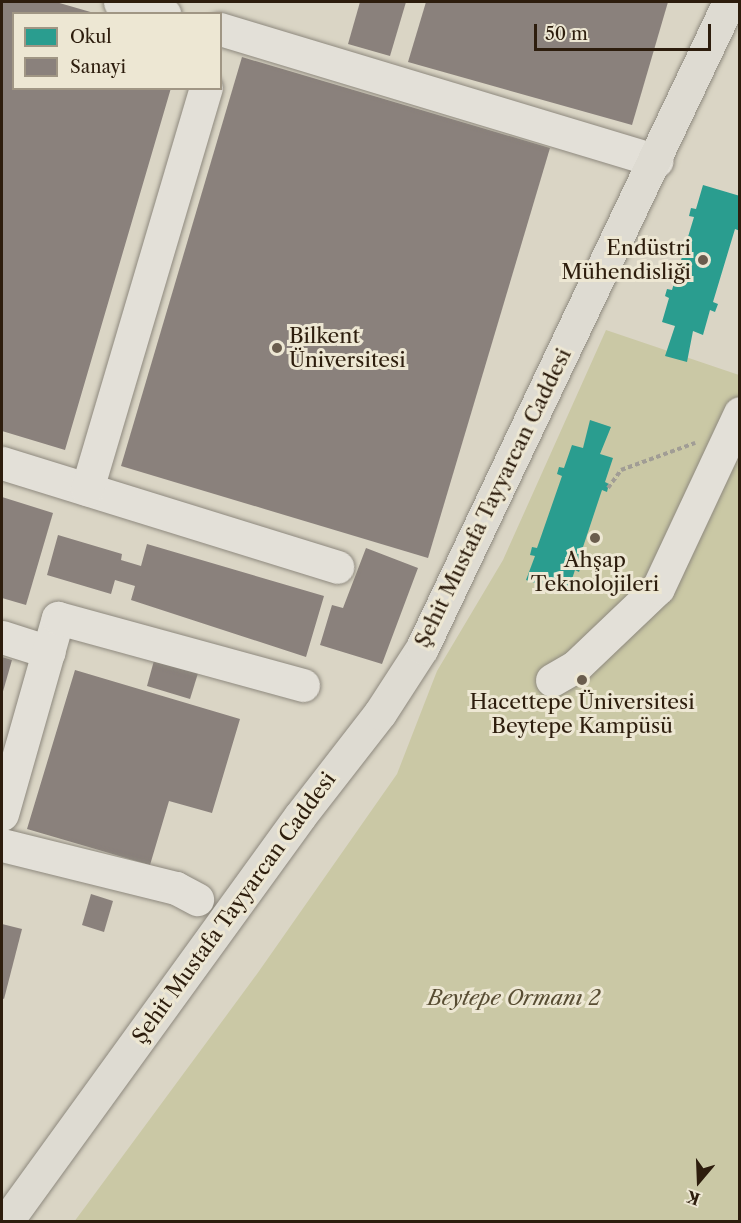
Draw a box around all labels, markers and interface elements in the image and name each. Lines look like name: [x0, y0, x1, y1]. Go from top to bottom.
legend: [12, 12, 222, 90]
scale bar: [537, 12, 714, 50]
text: 50 m: [545, 23, 588, 45]
text: Okul: [70, 26, 112, 48]
text: Sanayi: [70, 56, 126, 78]
place label: Endüstri Mühendisliği: [561, 235, 691, 285]
marker: Endüstri Mühendisliği: [696, 253, 710, 267]
place label: Bilkent Üniversitesi: [289, 323, 406, 373]
marker: Bilkent Üniversitesi: [270, 341, 284, 355]
street label: Şehit Mustafa Tayyarcan Caddesi: [409, 344, 577, 652]
marker: Ahşap Teknolojileri: [588, 531, 602, 545]
place label: Ahşap Teknolojileri: [531, 547, 659, 597]
marker: Hacettepe Üniversitesi Beytepe Kampüsü: [575, 673, 589, 687]
place label: Hacettepe Üniversitesi Beytepe Kampüsü: [469, 689, 695, 739]
street label: Şehit Mustafa Tayyarcan Caddesi: [127, 767, 341, 1049]
park label: Beytepe Ormanı 2: [427, 985, 601, 1011]
north arrow: [669, 1151, 729, 1211]
text: K: [684, 1186, 702, 1210]

